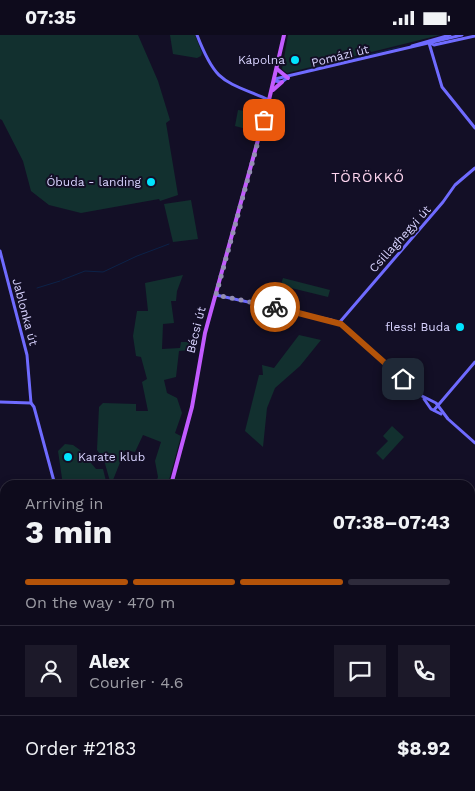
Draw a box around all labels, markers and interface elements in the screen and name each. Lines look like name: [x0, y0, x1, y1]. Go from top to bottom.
text: 07:35: [25, 6, 76, 29]
street label: Pomázi út: [310, 42, 370, 70]
place label: Kápolna: [238, 53, 285, 67]
marker: Kápolna: [289, 54, 301, 66]
pin: [243, 99, 285, 141]
icon: bag: [250, 106, 278, 134]
district label: TÖRÖKKŐ: [331, 169, 405, 185]
place label: Óbuda - landing: [46, 175, 142, 189]
marker: Óbuda - landing: [145, 176, 157, 188]
street label: Csillaghegyi út: [366, 203, 434, 275]
street label: Jablonka út: [9, 277, 41, 347]
courier: [250, 282, 300, 332]
icon: bike: [261, 293, 289, 321]
street label: Bécsi út: [183, 305, 209, 355]
place label: fless! Buda: [385, 320, 450, 334]
marker: fless! Buda: [454, 321, 466, 333]
pin: [382, 358, 424, 400]
icon: home: [389, 365, 417, 393]
place label: Karate klub: [78, 450, 145, 464]
marker: Karate klub: [62, 451, 74, 463]
text: Arriving in: [25, 494, 103, 513]
text: 07:38–07:43: [333, 511, 450, 534]
text: 3 min: [25, 513, 112, 551]
text: On the way · 470 m: [25, 593, 175, 612]
button: person: [25, 645, 77, 697]
button: chat: [334, 645, 386, 697]
button: phone: [398, 645, 450, 697]
text: Alex: [89, 650, 130, 673]
text: Courier · 4.6: [89, 673, 184, 692]
text: Order #2183: [25, 737, 136, 760]
text: $8.92: [397, 737, 450, 760]

